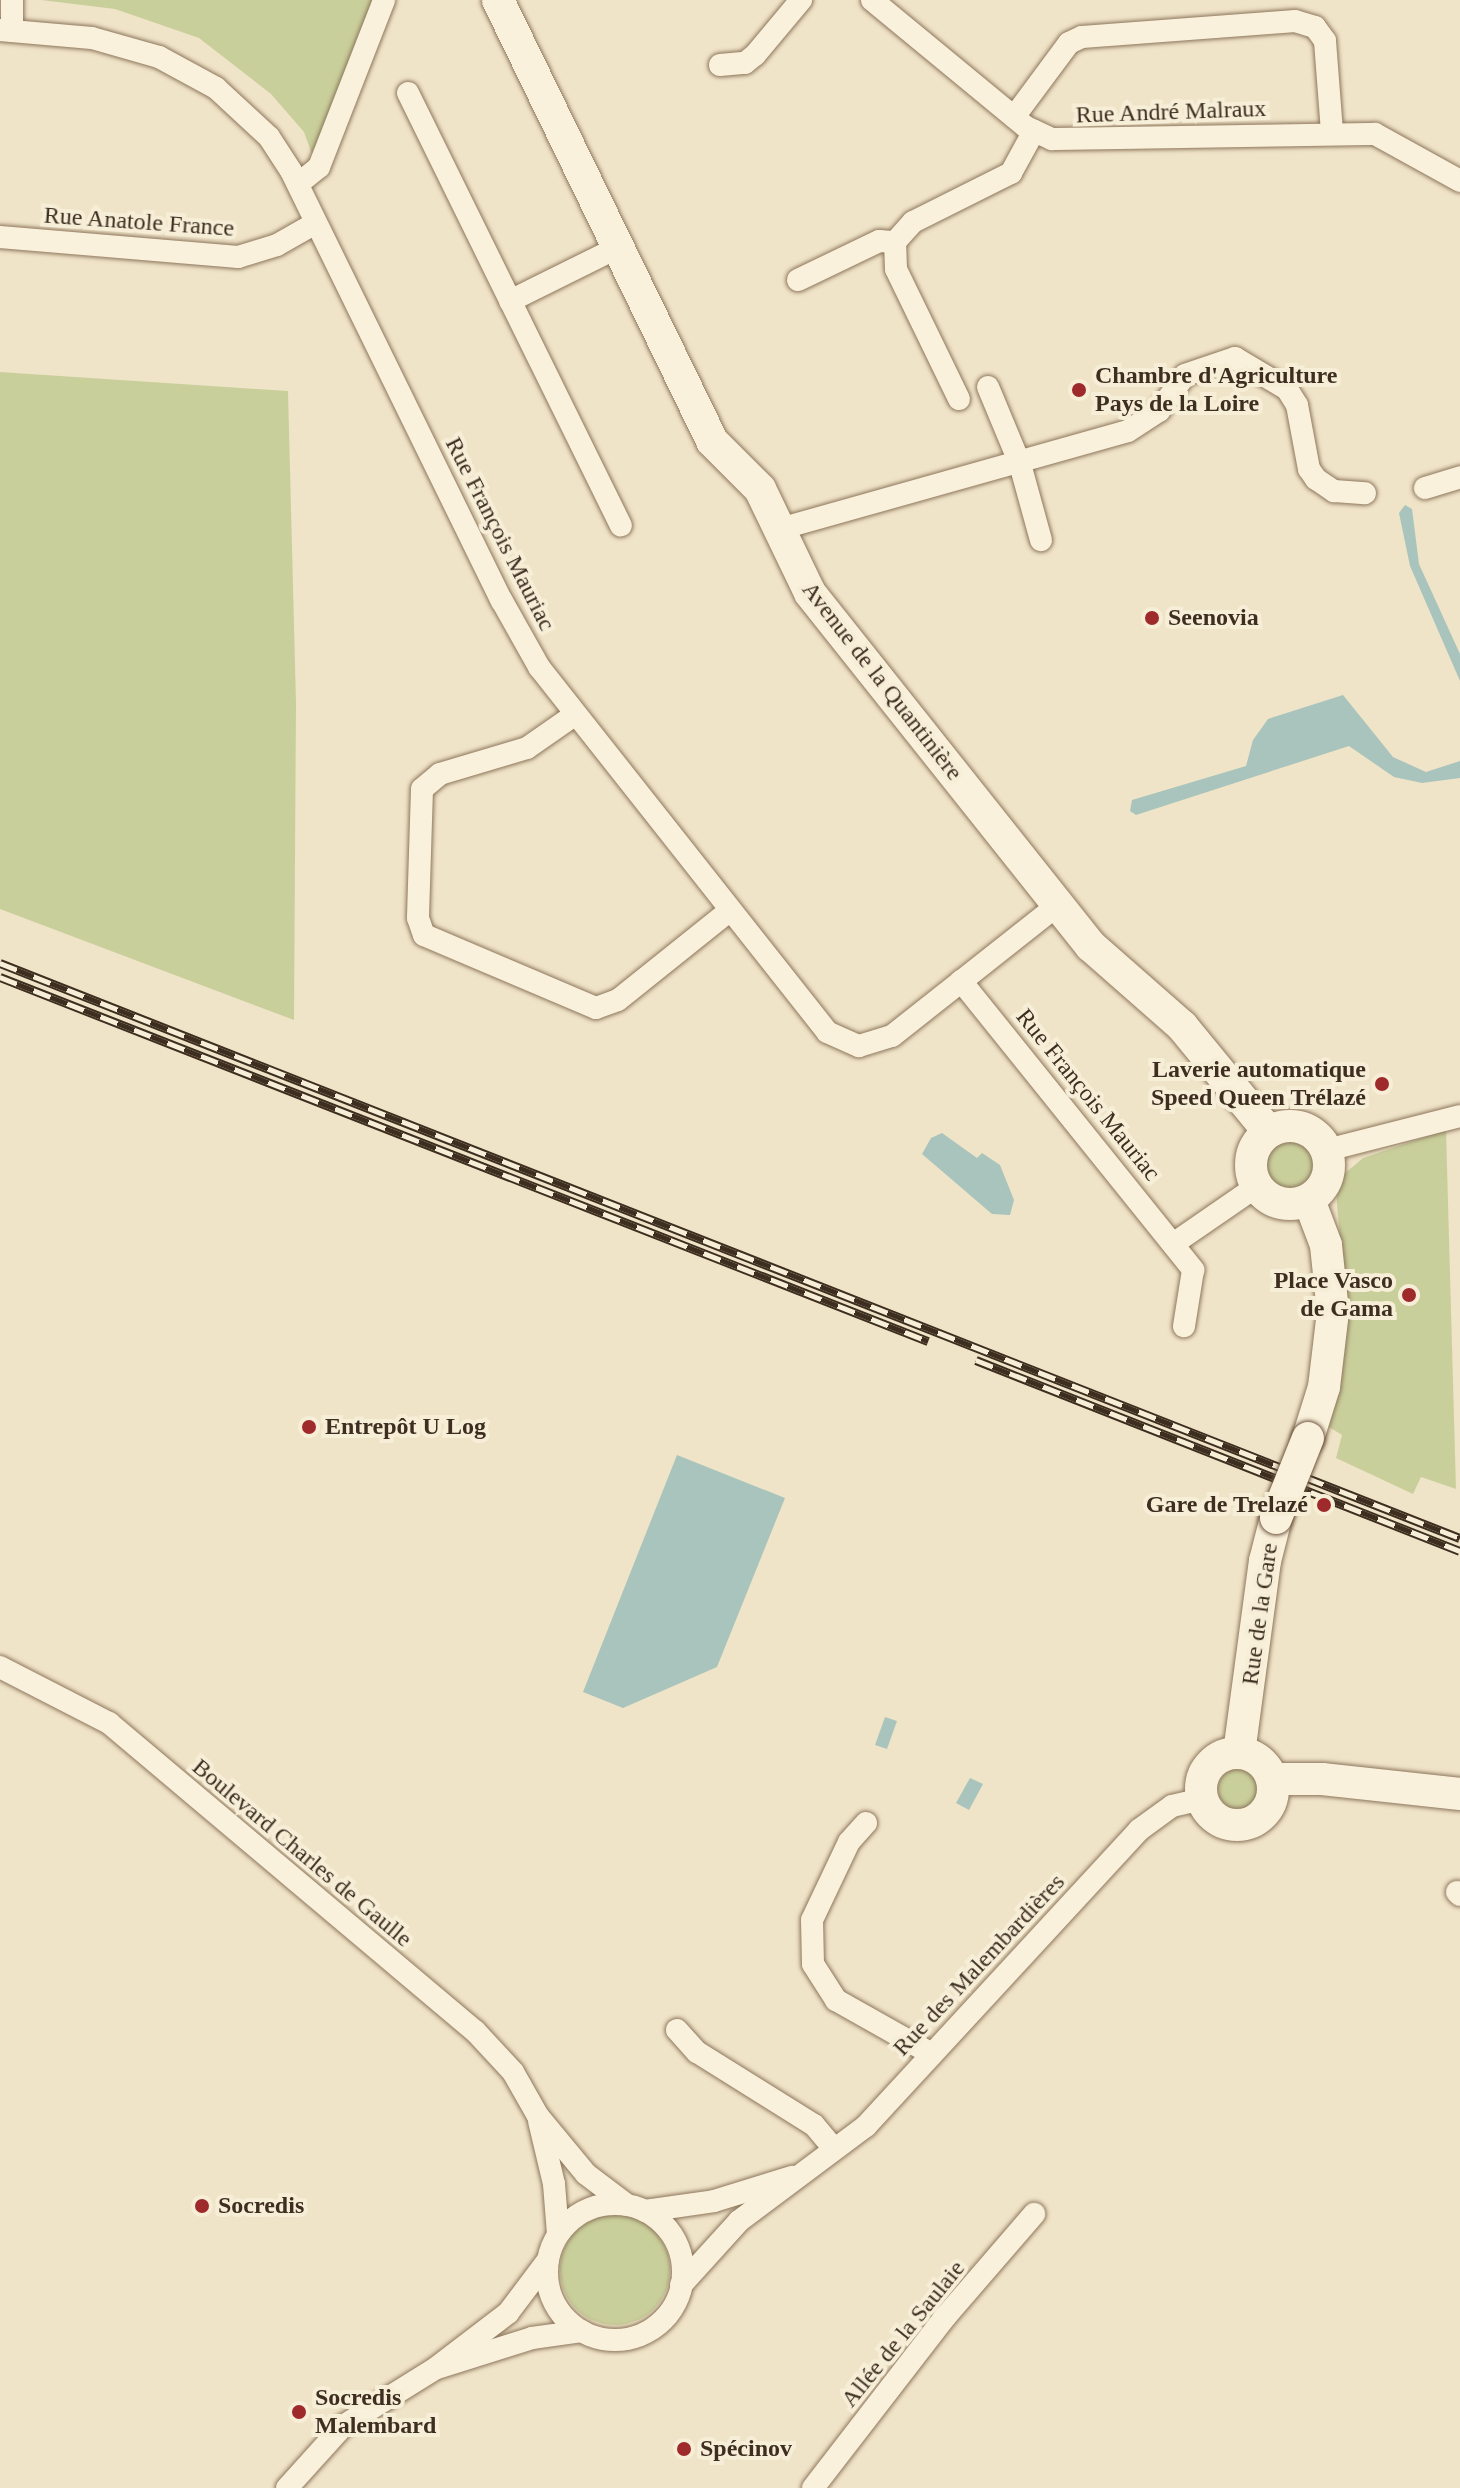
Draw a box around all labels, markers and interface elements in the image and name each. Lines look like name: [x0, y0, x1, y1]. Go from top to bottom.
street label: Rue André Malraux: [1075, 94, 1267, 130]
street label: Rue Anatole France: [42, 201, 236, 243]
place label: Chambre d'Agriculture Pays de la Loire: [1095, 362, 1337, 418]
marker: Chambre d'Agriculture Pays de la Loire: [1070, 381, 1088, 399]
street label: Rue François Mauriac: [439, 432, 561, 636]
street label: Avenue de la Quantinière: [796, 576, 968, 786]
place label: Seenovia: [1168, 604, 1259, 632]
marker: Seenovia: [1143, 609, 1161, 627]
street label: Rue François Mauriac: [1010, 1003, 1166, 1187]
place label: Laverie automatique Speed Queen Trélazé: [1150, 1056, 1366, 1112]
marker: Laverie automatique Speed Queen Trélazé: [1373, 1075, 1391, 1093]
place label: Place Vasco de Gama: [1273, 1267, 1393, 1323]
marker: Place Vasco de Gama: [1400, 1286, 1418, 1304]
place label: Entrepôt U Log: [325, 1413, 486, 1441]
marker: Entrepôt U Log: [300, 1418, 318, 1436]
place label: Gare de Trelazé: [1145, 1491, 1308, 1519]
marker: Gare de Trelazé: [1315, 1496, 1333, 1514]
street label: Rue de la Gare: [1236, 1541, 1284, 1687]
street label: Boulevard Charles de Gaulle: [186, 1753, 418, 1953]
street label: Rue des Malembardières: [887, 1868, 1071, 2062]
place label: Socredis: [218, 2192, 304, 2220]
marker: Socredis: [193, 2197, 211, 2215]
street label: Allée de la Saulaie: [835, 2255, 971, 2413]
place label: Socredis Malembard: [315, 2384, 436, 2440]
marker: Socredis Malembard: [290, 2403, 308, 2421]
place label: Spécinov: [700, 2435, 792, 2463]
marker: Spécinov: [675, 2440, 693, 2458]

